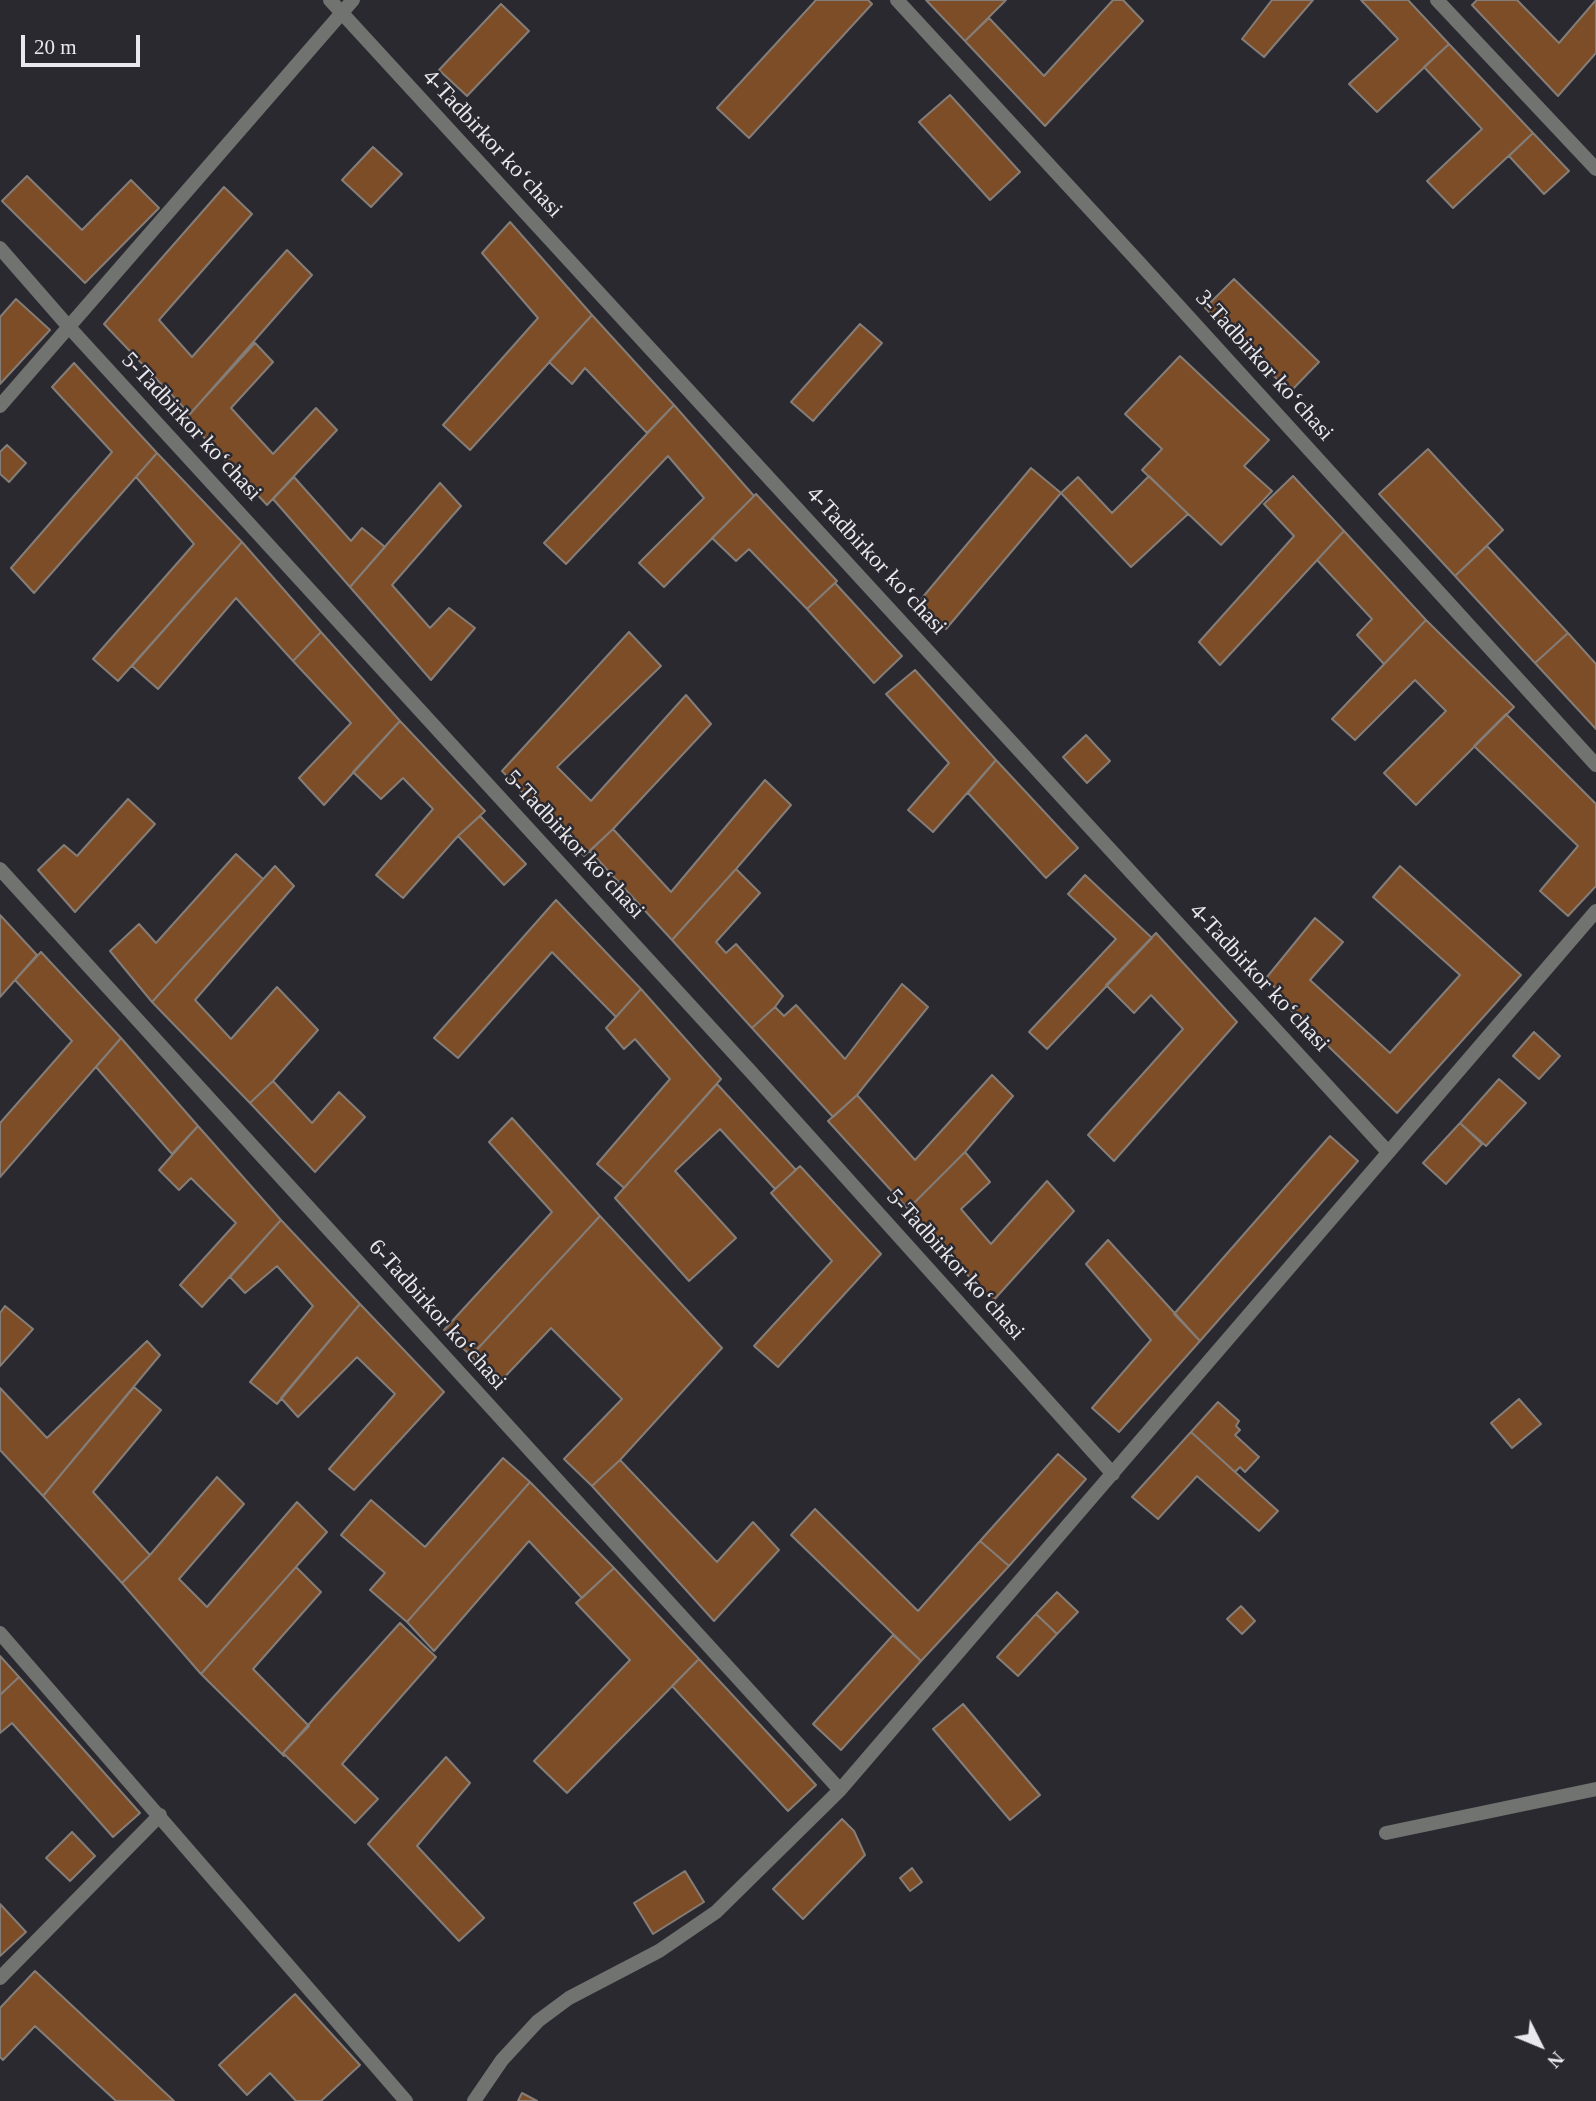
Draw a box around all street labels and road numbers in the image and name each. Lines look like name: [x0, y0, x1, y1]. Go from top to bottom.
street label: 4-Tadbirkor koʻchasi: [416, 64, 568, 224]
street label: 3-Tadbirkor koʻchasi: [1189, 285, 1339, 447]
street label: 5-Tadbirkor koʻchasi: [115, 347, 267, 507]
street label: 4-Tadbirkor koʻchasi: [800, 481, 952, 641]
street label: 5-Tadbirkor koʻchasi: [498, 765, 650, 925]
street label: 4-Tadbirkor koʻchasi: [1183, 898, 1335, 1058]
street label: 5-Tadbirkor koʻchasi: [880, 1184, 1030, 1346]
street label: 6-Tadbirkor koʻchasi: [362, 1234, 512, 1396]

